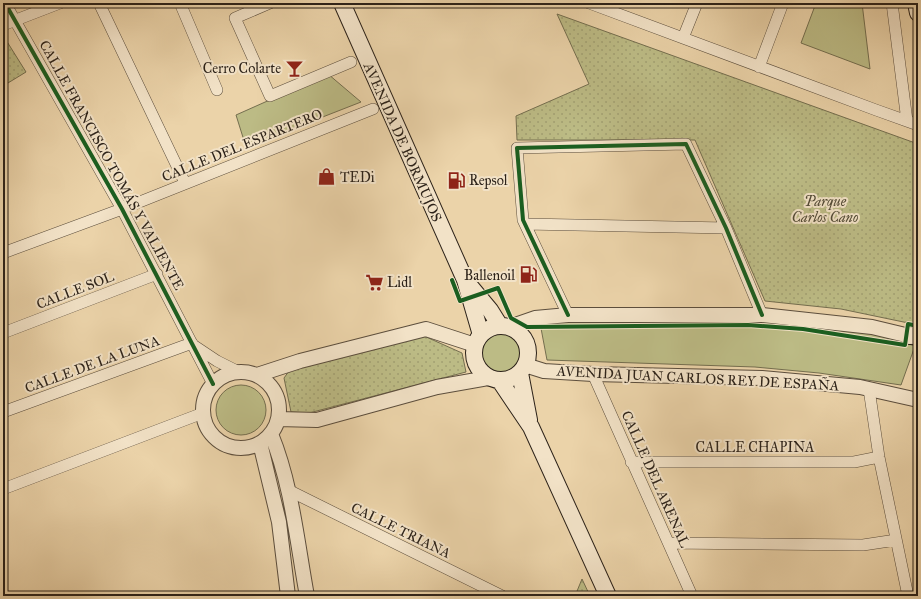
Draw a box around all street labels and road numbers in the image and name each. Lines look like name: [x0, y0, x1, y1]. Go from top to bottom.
street label: CALLE FRANCISCO TOMÁS Y VALIENTE: [36, 36, 189, 293]
street label: AVENIDA DE BORMUJOS: [358, 59, 445, 225]
street label: CALLE DEL ESPARTERO: [159, 105, 325, 185]
street label: CALLE SOL: [34, 268, 117, 313]
street label: CALLE DE LA LUNA: [22, 332, 162, 397]
street label: AVENIDA JUAN CARLOS REY DE ESPAÑA: [555, 362, 840, 395]
street label: CALLE DEL ARENAL: [618, 408, 694, 551]
street label: CALLE CHAPINA: [695, 439, 815, 456]
street label: CALLE TRIANA: [348, 499, 454, 562]

